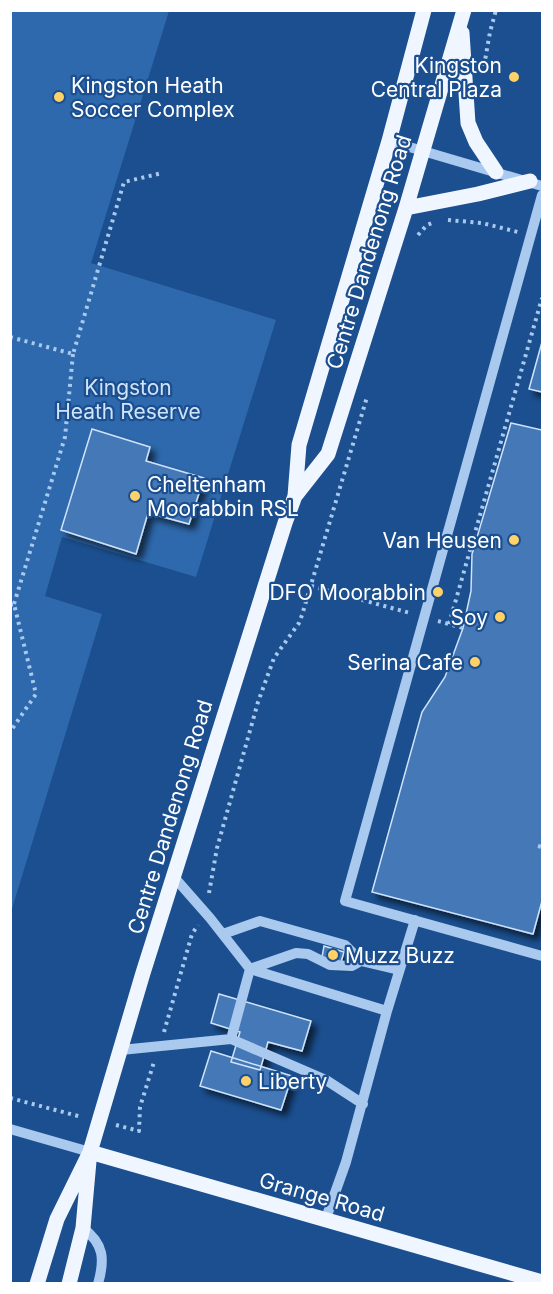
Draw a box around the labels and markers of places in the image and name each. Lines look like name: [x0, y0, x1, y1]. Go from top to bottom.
place label: Kingston Central Plaza: [371, 53, 502, 102]
marker: Kingston Central Plaza: [507, 70, 521, 84]
place label: Kingston Heath Soccer Complex: [71, 73, 235, 122]
marker: Kingston Heath Soccer Complex: [52, 90, 66, 104]
place label: Cheltenham Moorabbin RSL: [147, 472, 299, 521]
marker: Cheltenham Moorabbin RSL: [128, 489, 142, 503]
place label: Van Heusen: [382, 528, 502, 553]
marker: Van Heusen: [507, 533, 521, 547]
place label: DFO Moorabbin: [269, 580, 426, 605]
marker: DFO Moorabbin: [431, 585, 445, 599]
place label: Soy: [451, 605, 488, 630]
marker: Soy: [493, 610, 507, 624]
place label: Serina Cafe: [347, 650, 463, 675]
marker: Serina Cafe: [468, 655, 482, 669]
place label: Muzz Buzz: [345, 943, 455, 968]
marker: Muzz Buzz: [326, 948, 340, 962]
place label: Liberty: [258, 1069, 328, 1094]
marker: Liberty: [239, 1074, 253, 1088]

